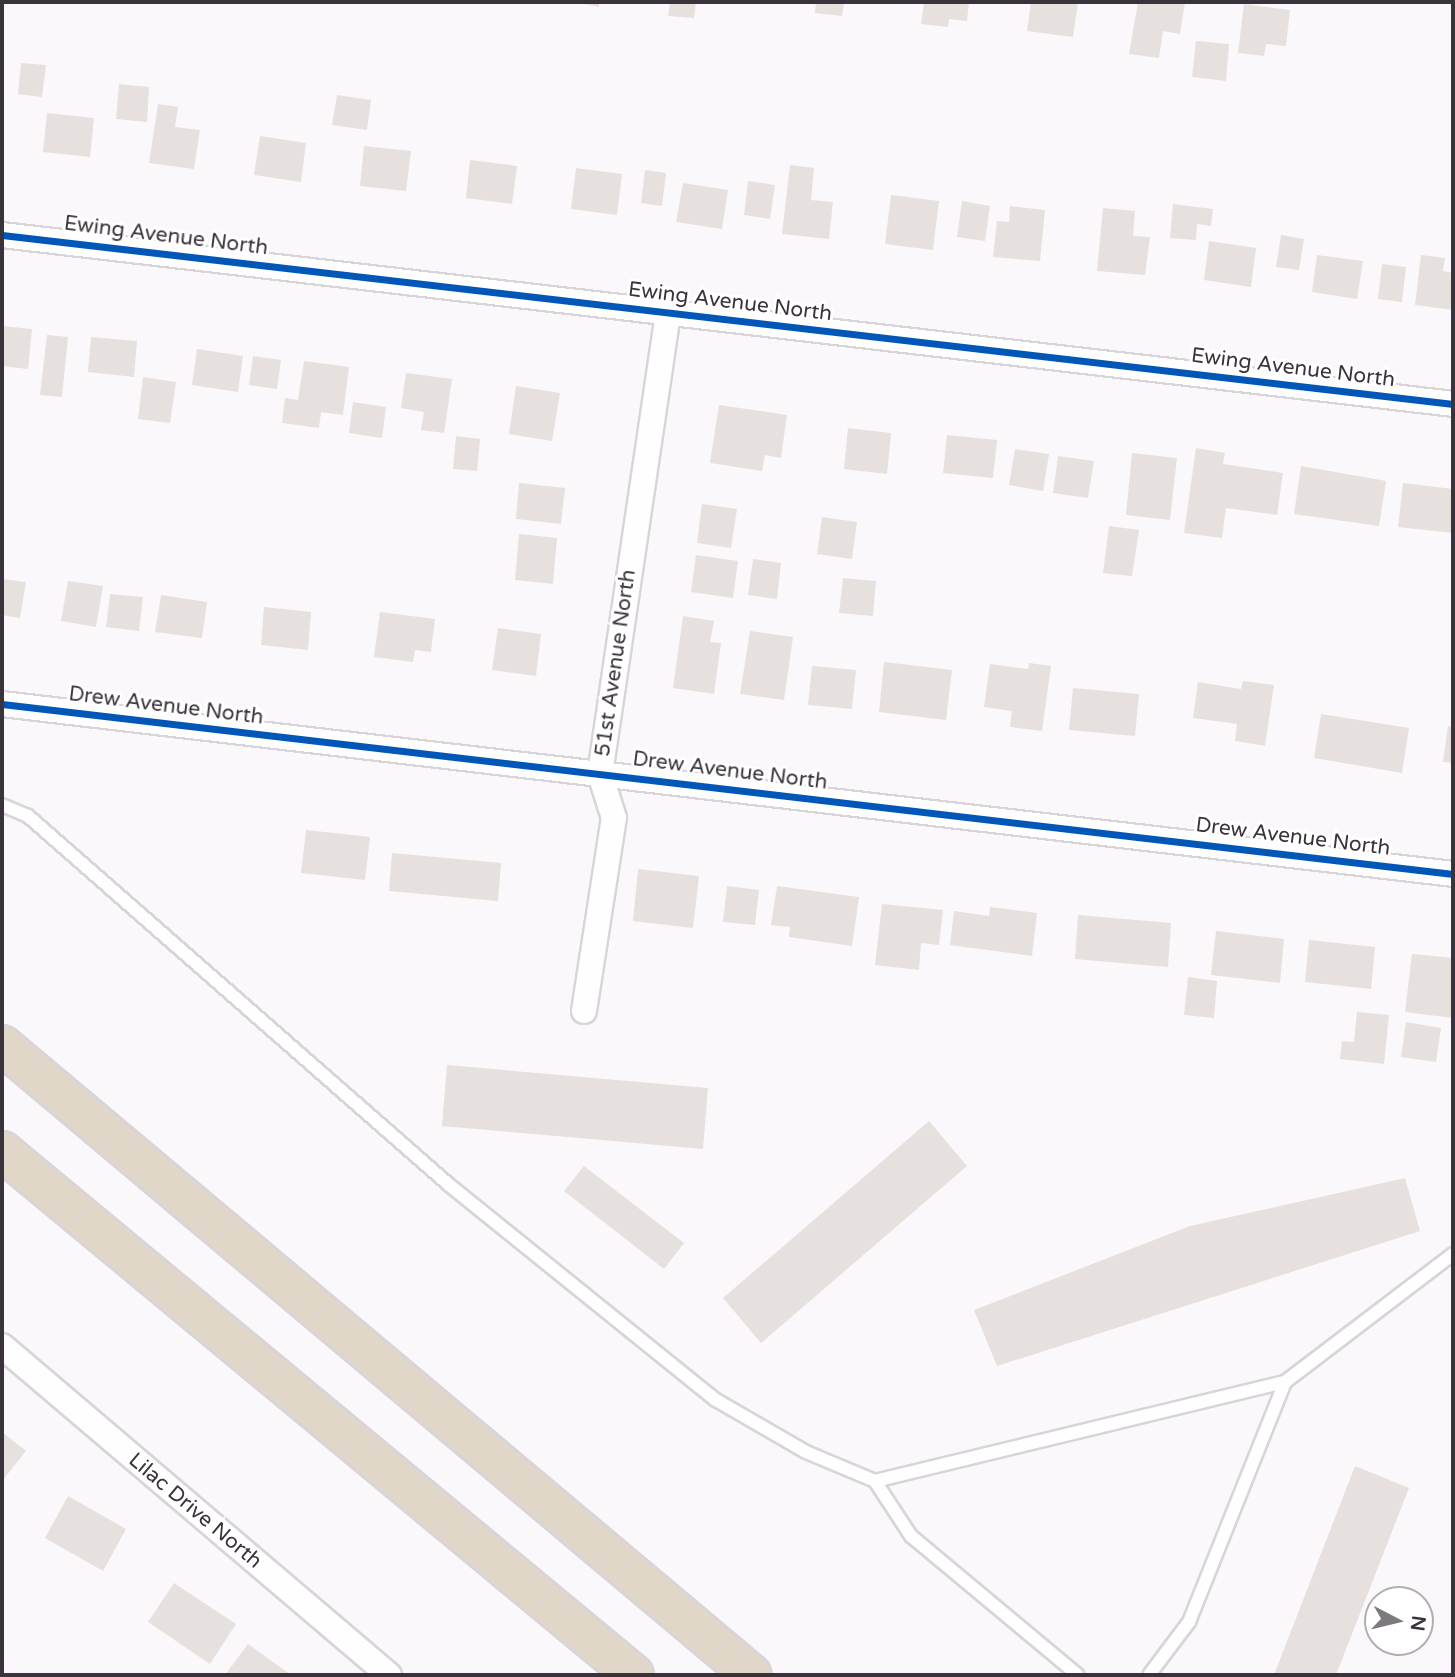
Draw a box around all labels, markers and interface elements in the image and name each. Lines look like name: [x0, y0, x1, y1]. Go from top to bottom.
street label: Ewing Avenue North: [63, 211, 269, 261]
street label: Ewing Avenue North: [627, 277, 833, 327]
street label: Ewing Avenue North: [1190, 343, 1396, 393]
street label: 51st Avenue North: [590, 568, 642, 758]
street label: Drew Avenue North: [67, 682, 265, 730]
street label: Drew Avenue North: [631, 747, 829, 795]
street label: Drew Avenue North: [1194, 813, 1392, 861]
street label: Lilac Drive North: [123, 1448, 267, 1574]
north arrow: [1364, 1586, 1434, 1656]
text: N: [1406, 1614, 1430, 1632]

